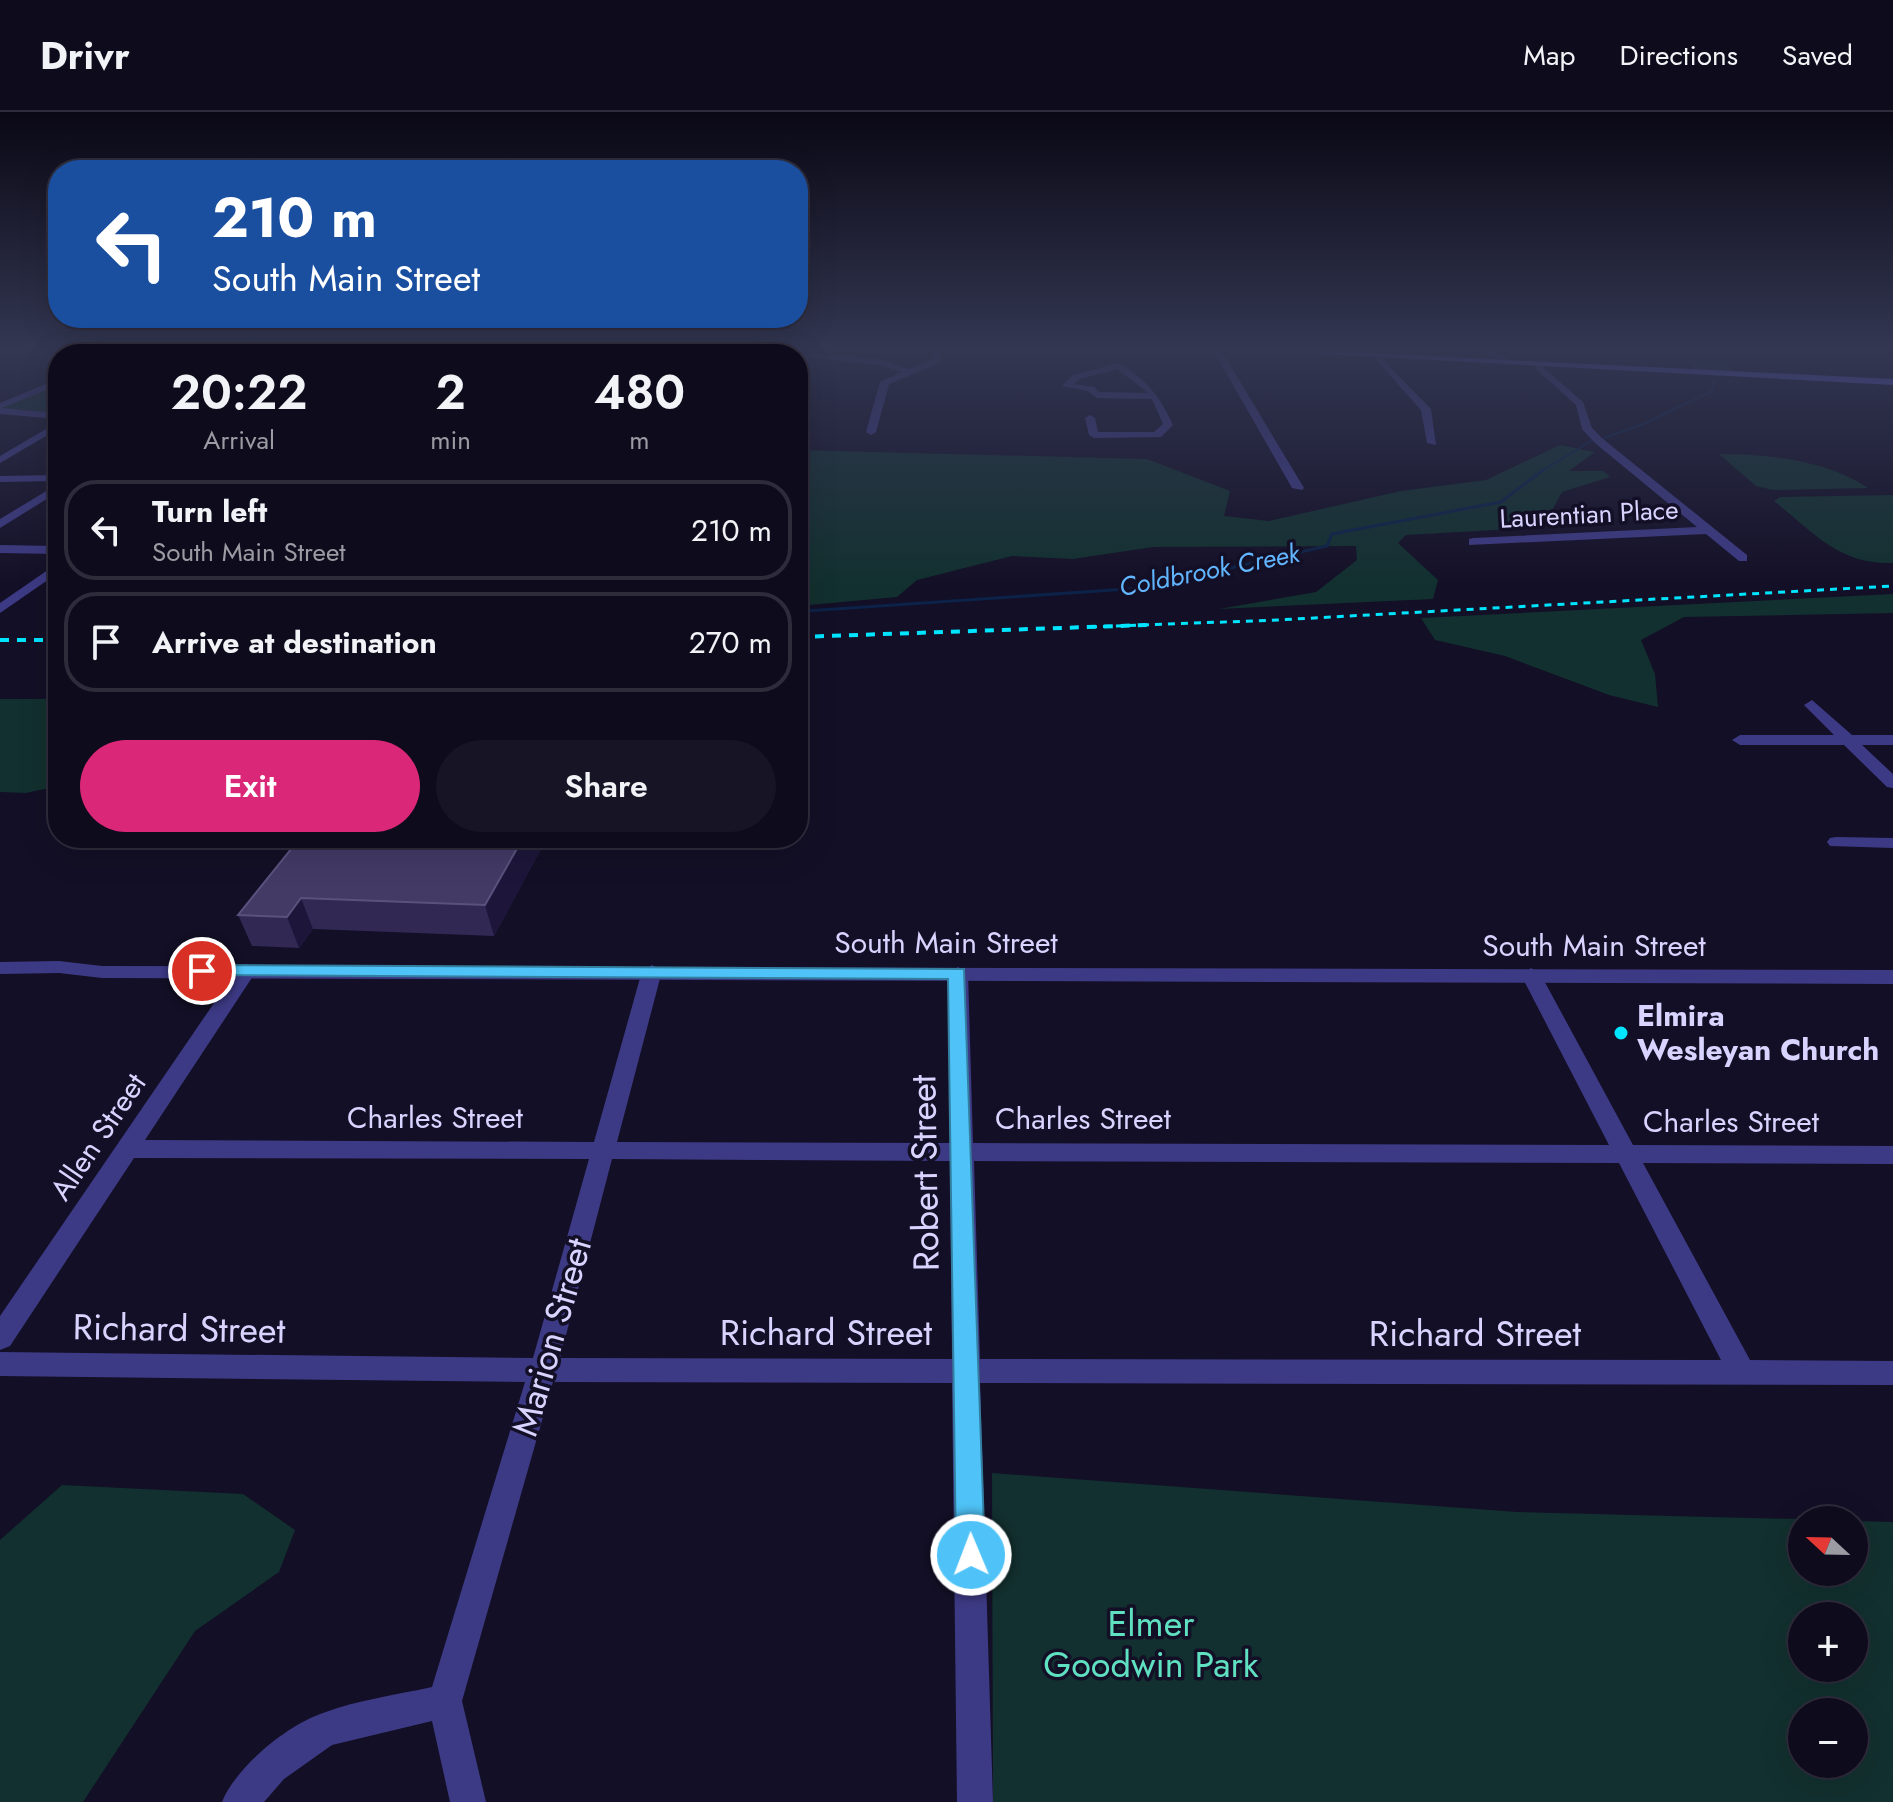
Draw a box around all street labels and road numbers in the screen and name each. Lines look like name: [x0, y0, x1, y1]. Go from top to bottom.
street label: Laurentian Place: [1499, 490, 1679, 538]
street label: South Main Street: [834, 921, 1058, 964]
street label: South Main Street: [1482, 924, 1706, 967]
street label: Allen Street: [39, 1064, 157, 1209]
street label: Robert Street: [896, 1074, 952, 1272]
street label: Charles Street: [347, 1096, 524, 1139]
street label: Charles Street: [995, 1097, 1172, 1140]
street label: Charles Street: [1643, 1100, 1820, 1143]
street label: Marion Street: [498, 1232, 604, 1442]
street label: Richard Street: [72, 1300, 286, 1356]
street label: Richard Street: [720, 1306, 933, 1358]
street label: Richard Street: [1369, 1307, 1582, 1359]

